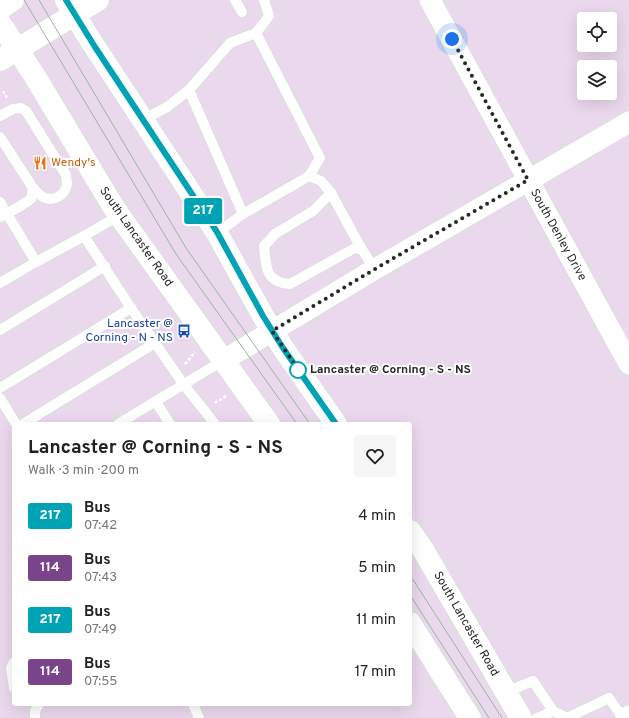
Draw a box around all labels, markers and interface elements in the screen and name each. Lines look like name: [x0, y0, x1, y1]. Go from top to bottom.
map controls: [577, 12, 617, 100]
button: locate: [577, 12, 617, 52]
your location: [442, 29, 462, 49]
button: layers: [577, 60, 617, 100]
restaurant icon: Wendy's: [32, 155, 48, 171]
place label: Wendy's: [51, 155, 96, 171]
street label: South Lancaster Road: [95, 184, 177, 290]
street label: South Denley Drive: [526, 186, 590, 284]
line badge: 217: [180, 198, 226, 224]
text: 217: [192, 202, 214, 219]
place label: Lancaster @ Corning - N - NS: [85, 316, 173, 346]
bus stop icon: Lancaster @ Corning - N - NS: [176, 323, 192, 339]
marker: Lancaster @ Corning - S - NS: [289, 361, 307, 379]
place label: Lancaster @ Corning - S - NS: [310, 362, 471, 378]
button: heart: [354, 435, 396, 477]
text: Lancaster @ Corning - S - NS: [28, 436, 283, 460]
text: Walk · 3 min · 200 m: [28, 463, 139, 479]
text: Bus: [84, 499, 111, 518]
text: 217: [39, 507, 61, 524]
text: 4 min: [358, 507, 396, 526]
text: 07:42: [84, 518, 117, 534]
text: Bus: [84, 551, 111, 570]
text: 114: [40, 559, 60, 576]
text: 5 min: [358, 559, 396, 578]
street label: South Lancaster Road: [429, 569, 503, 679]
text: 07:43: [84, 570, 117, 586]
text: Bus: [84, 603, 111, 622]
text: 217: [39, 611, 61, 628]
text: 11 min: [356, 611, 396, 630]
text: 07:49: [84, 622, 117, 638]
text: Bus: [84, 655, 111, 674]
text: 114: [40, 663, 60, 680]
text: 17 min: [355, 663, 396, 682]
text: 07:55: [84, 674, 117, 690]

